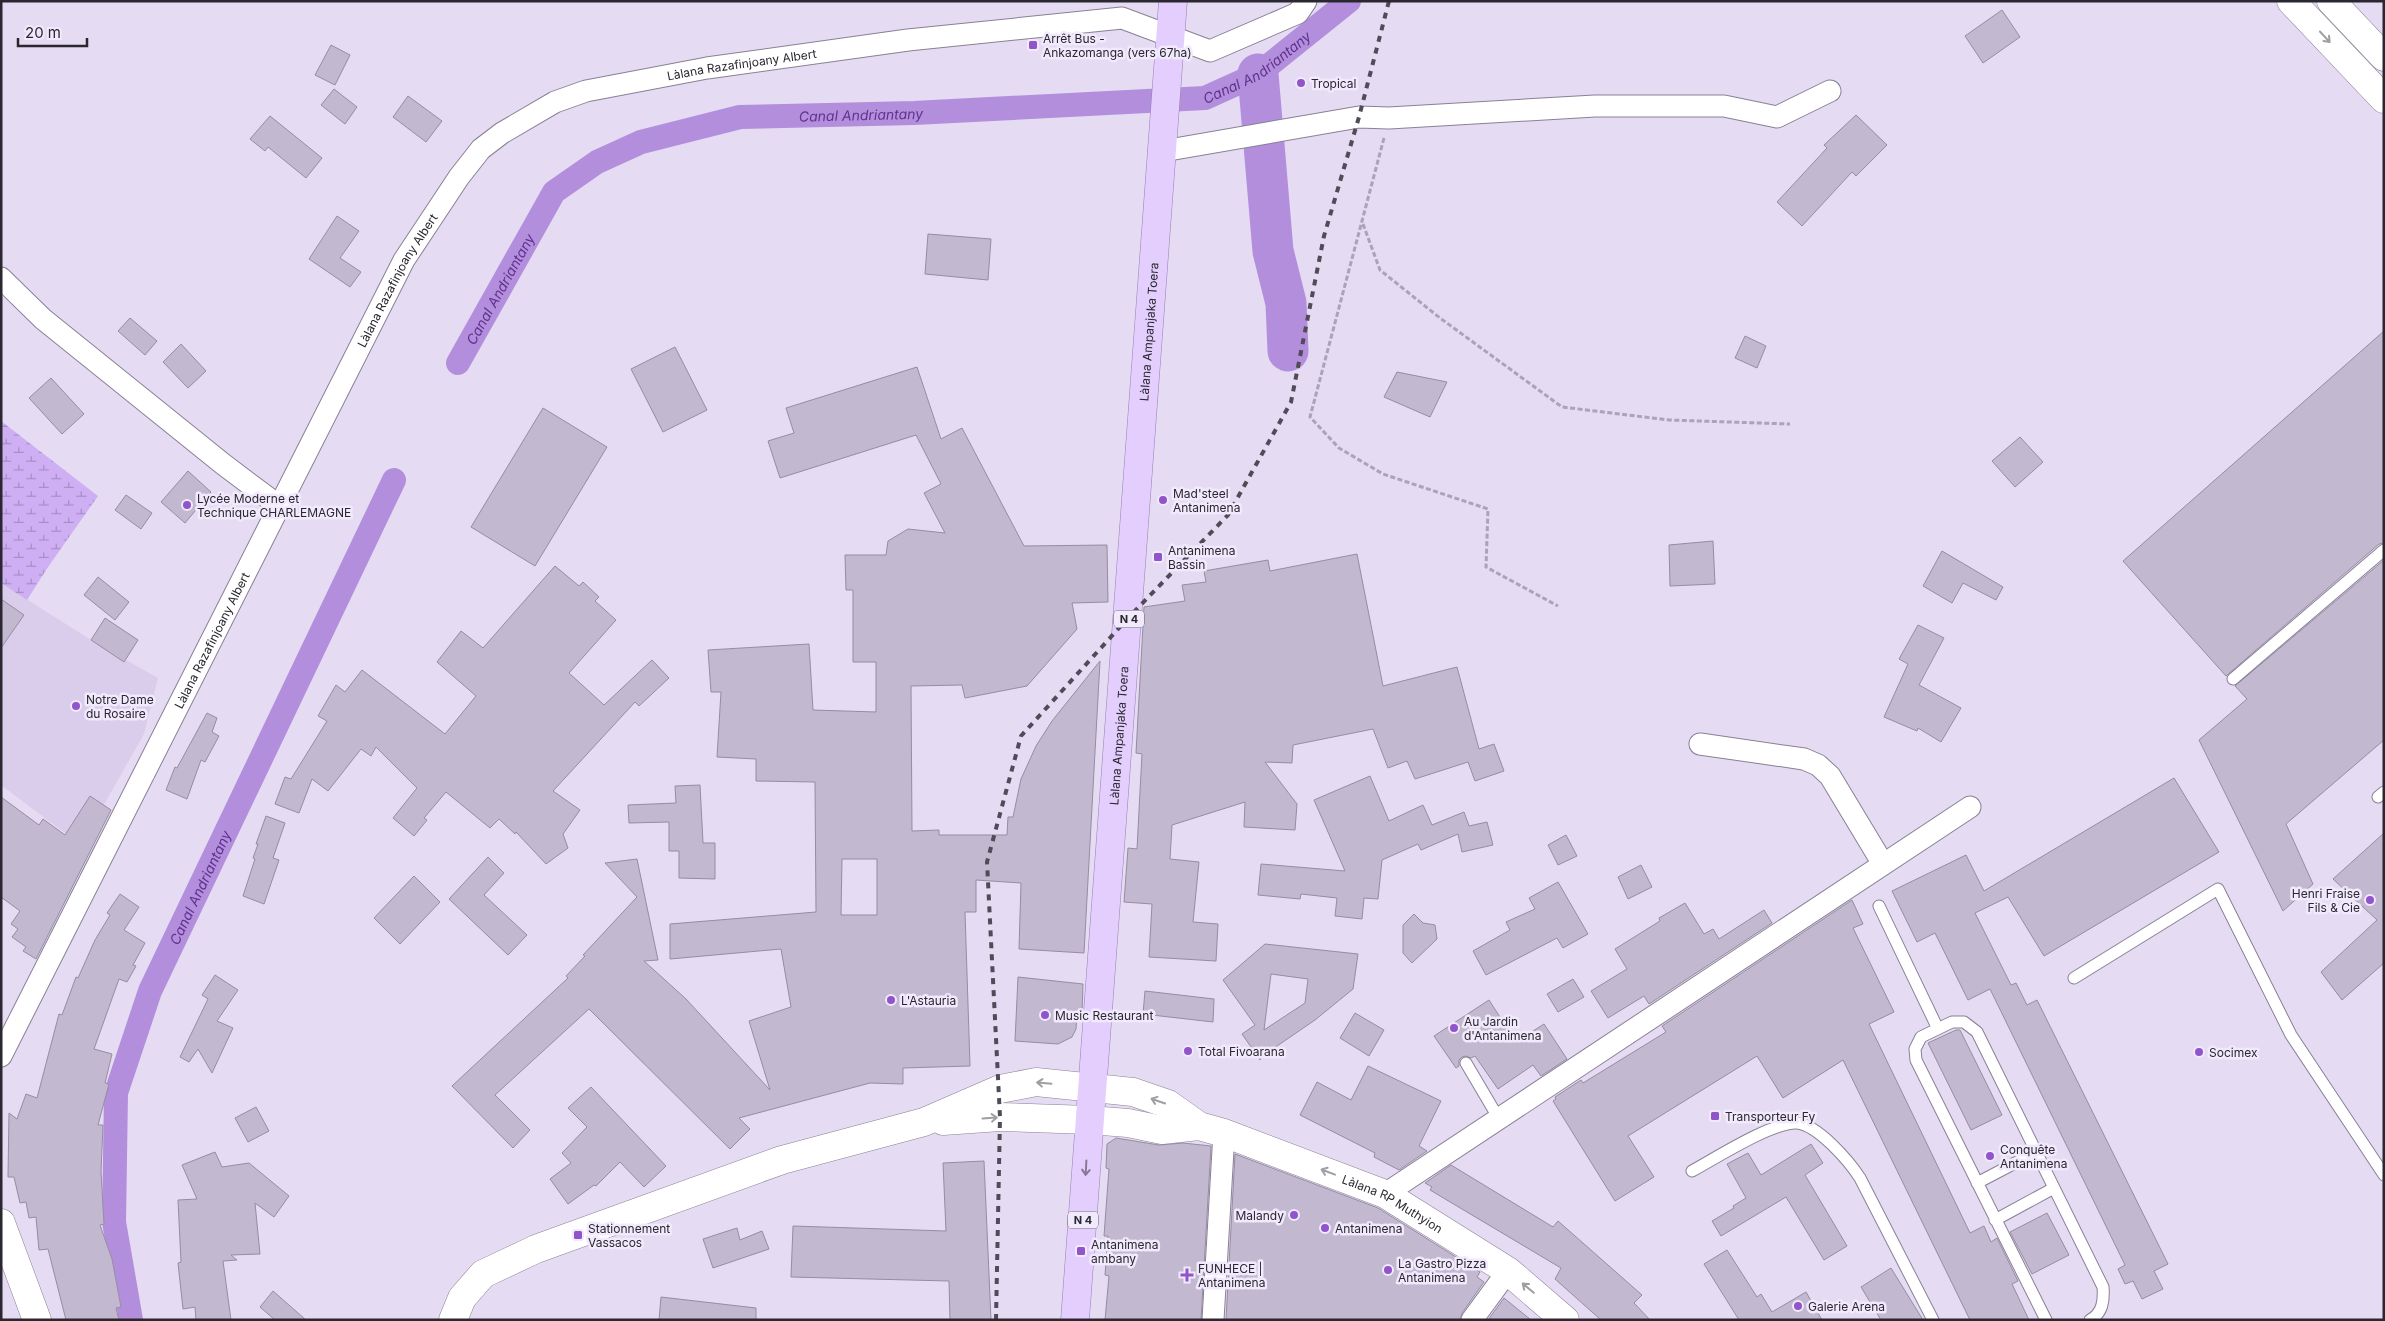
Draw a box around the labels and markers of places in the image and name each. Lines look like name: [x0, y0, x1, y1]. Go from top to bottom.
place label: Arrêt Bus - Ankazomanga (vers 67ha): [1043, 31, 1192, 60]
marker: Arrêt Bus - Ankazomanga (vers 67ha): [1027, 39, 1039, 51]
place label: Tropical: [1311, 76, 1356, 91]
marker: Tropical: [1295, 77, 1307, 89]
place label: Mad'steel Antanimena: [1173, 486, 1240, 515]
place label: Lycée Moderne et Technique CHARLEMAGNE: [197, 491, 351, 520]
marker: Mad'steel Antanimena: [1157, 494, 1169, 506]
marker: Lycée Moderne et Technique CHARLEMAGNE: [181, 499, 193, 511]
place label: Antanimena Bassin: [1168, 543, 1235, 572]
marker: Antanimena Bassin: [1152, 551, 1164, 563]
place label: Notre Dame du Rosaire: [86, 692, 154, 721]
marker: Notre Dame du Rosaire: [70, 700, 82, 712]
place label: Henri Fraise Fils & Cie: [2292, 886, 2360, 915]
marker: Henri Fraise Fils & Cie: [2364, 894, 2376, 906]
place label: L'Astauria: [901, 993, 956, 1008]
marker: L'Astauria: [885, 994, 897, 1006]
place label: Music Restaurant: [1055, 1008, 1153, 1023]
marker: Music Restaurant: [1039, 1009, 1051, 1021]
place label: Au Jardin d'Antanimena: [1464, 1014, 1541, 1043]
marker: Au Jardin d'Antanimena: [1448, 1022, 1460, 1034]
place label: Total Fivoarana: [1198, 1044, 1285, 1059]
marker: Total Fivoarana: [1182, 1045, 1194, 1057]
place label: Socimex: [2209, 1045, 2258, 1060]
marker: Socimex: [2193, 1046, 2205, 1058]
place label: Transporteur Fy: [1725, 1109, 1815, 1124]
marker: Transporteur Fy: [1709, 1110, 1721, 1122]
place label: Conquête Antanimena: [2000, 1142, 2067, 1171]
marker: Conquête Antanimena: [1984, 1150, 1996, 1162]
place label: Malandy: [1236, 1208, 1284, 1223]
marker: Malandy: [1288, 1209, 1300, 1221]
place label: Stationnement Vassacos: [588, 1221, 670, 1250]
place label: Antanimena: [1335, 1221, 1402, 1236]
marker: Antanimena: [1319, 1222, 1331, 1234]
marker: Stationnement Vassacos: [572, 1229, 584, 1241]
place label: Antanimena ambany: [1091, 1237, 1158, 1266]
marker: Antanimena ambany: [1075, 1245, 1087, 1257]
place label: La Gastro Pizza Antanimena: [1398, 1256, 1486, 1285]
place label: FUNHECE | Antanimena: [1198, 1261, 1265, 1290]
marker: La Gastro Pizza Antanimena: [1382, 1264, 1394, 1276]
marker: FUNHECE | Antanimena: [1180, 1268, 1194, 1282]
place label: Galerie Arena: [1808, 1299, 1885, 1314]
marker: Galerie Arena: [1792, 1300, 1804, 1312]

